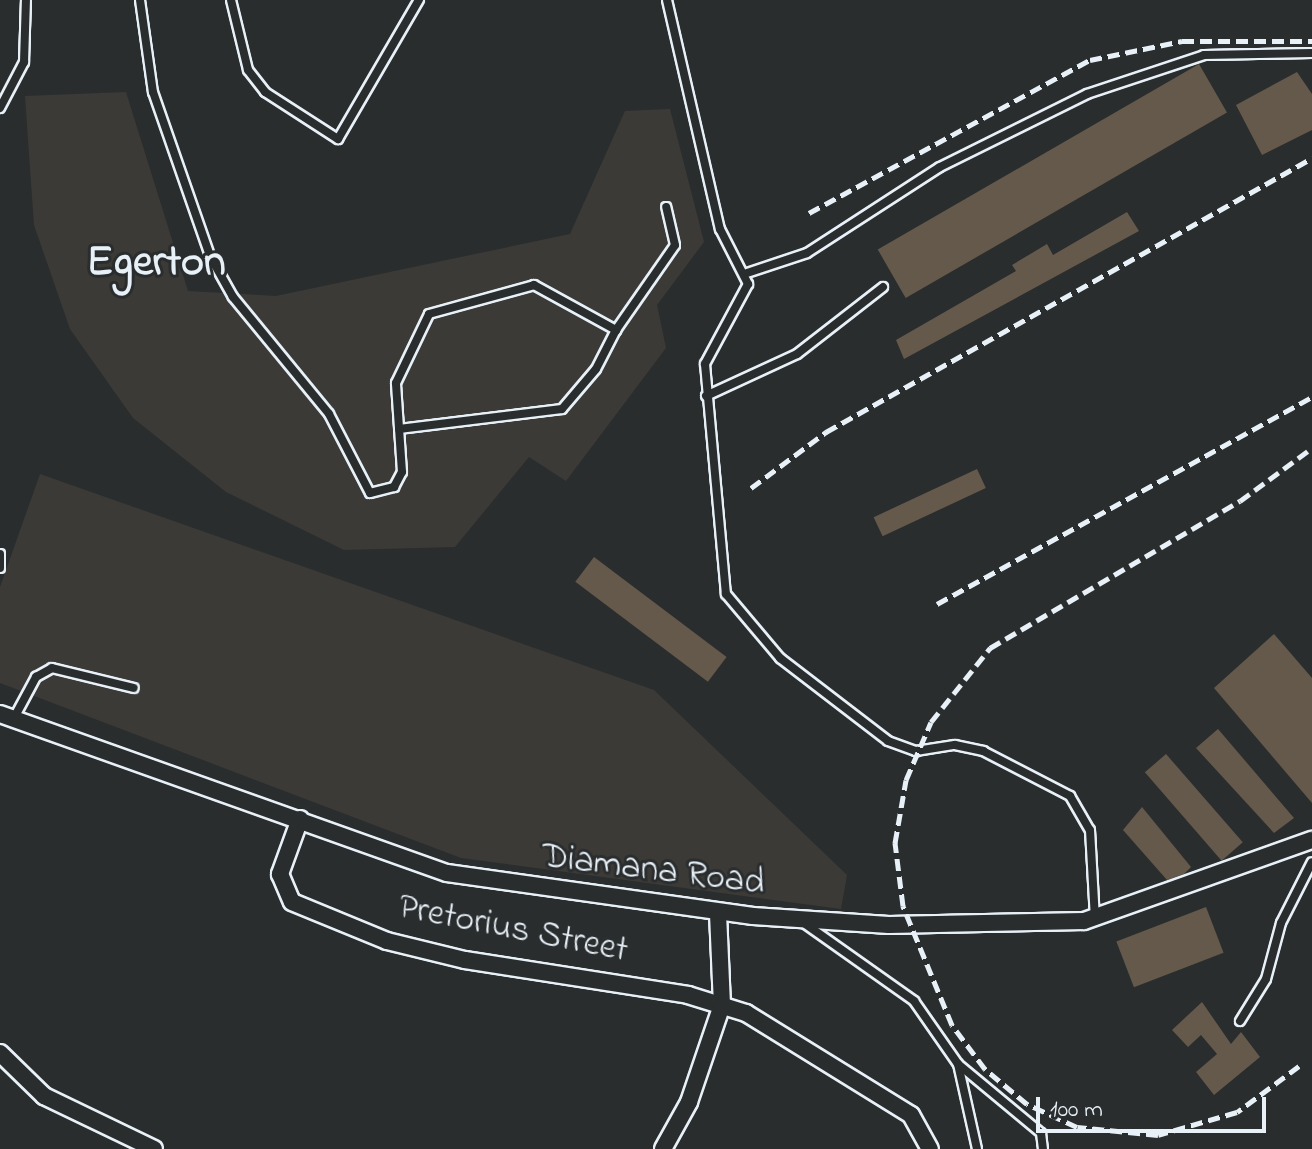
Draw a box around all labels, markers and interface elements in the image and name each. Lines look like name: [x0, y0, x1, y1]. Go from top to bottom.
district label: Egerton: [86, 237, 226, 289]
street label: Diamana Road: [539, 836, 767, 906]
street label: Pretorius Street: [395, 887, 631, 973]
scale bar: [1040, 1081, 1270, 1131]
text: 100 m: [1050, 1093, 1103, 1128]

